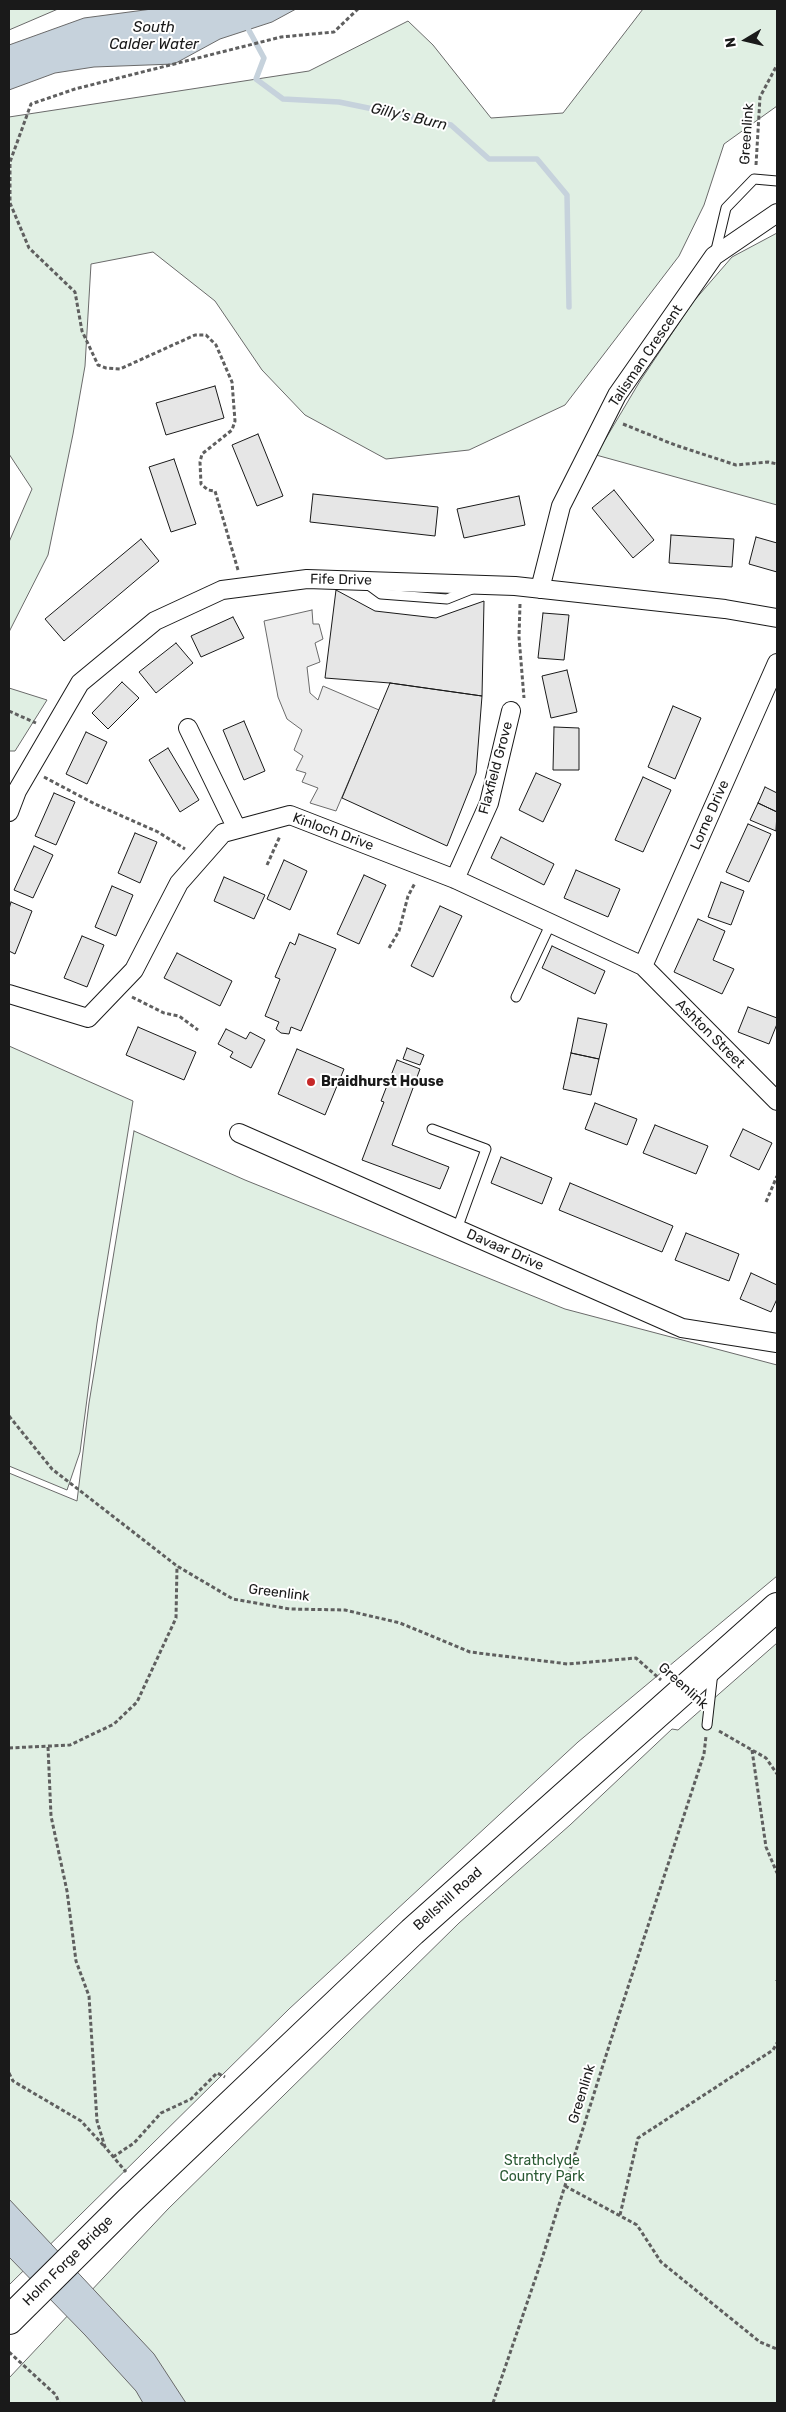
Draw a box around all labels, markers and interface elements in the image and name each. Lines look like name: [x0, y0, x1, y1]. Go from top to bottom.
north arrow: [721, 15, 771, 65]
water label: South Calder Water: [109, 19, 199, 54]
text: N: [722, 36, 740, 49]
water label: Gilly's Burn: [369, 99, 449, 135]
street label: Greenlink: [736, 103, 758, 165]
street label: Talisman Crescent: [606, 302, 686, 410]
street label: Fife Drive: [310, 571, 372, 589]
street label: Flaxfield Grove: [476, 720, 516, 816]
street label: Lorne Drive: [687, 778, 733, 852]
street label: Kinloch Drive: [290, 810, 376, 854]
street label: Ashton Street: [672, 996, 748, 1072]
place label: Braidhurst House: [321, 1074, 444, 1090]
marker: Braidhurst House: [305, 1076, 317, 1088]
street label: Davaar Drive: [464, 1226, 546, 1274]
street label: Greenlink: [248, 1581, 310, 1605]
street label: Greenlink: [655, 1659, 711, 1713]
street label: Bellshill Road: [410, 1864, 486, 1934]
street label: Greenlink: [565, 2062, 599, 2126]
park label: Strathclyde Country Park: [499, 2153, 585, 2186]
street label: Holm Forge Bridge: [19, 2212, 117, 2310]

